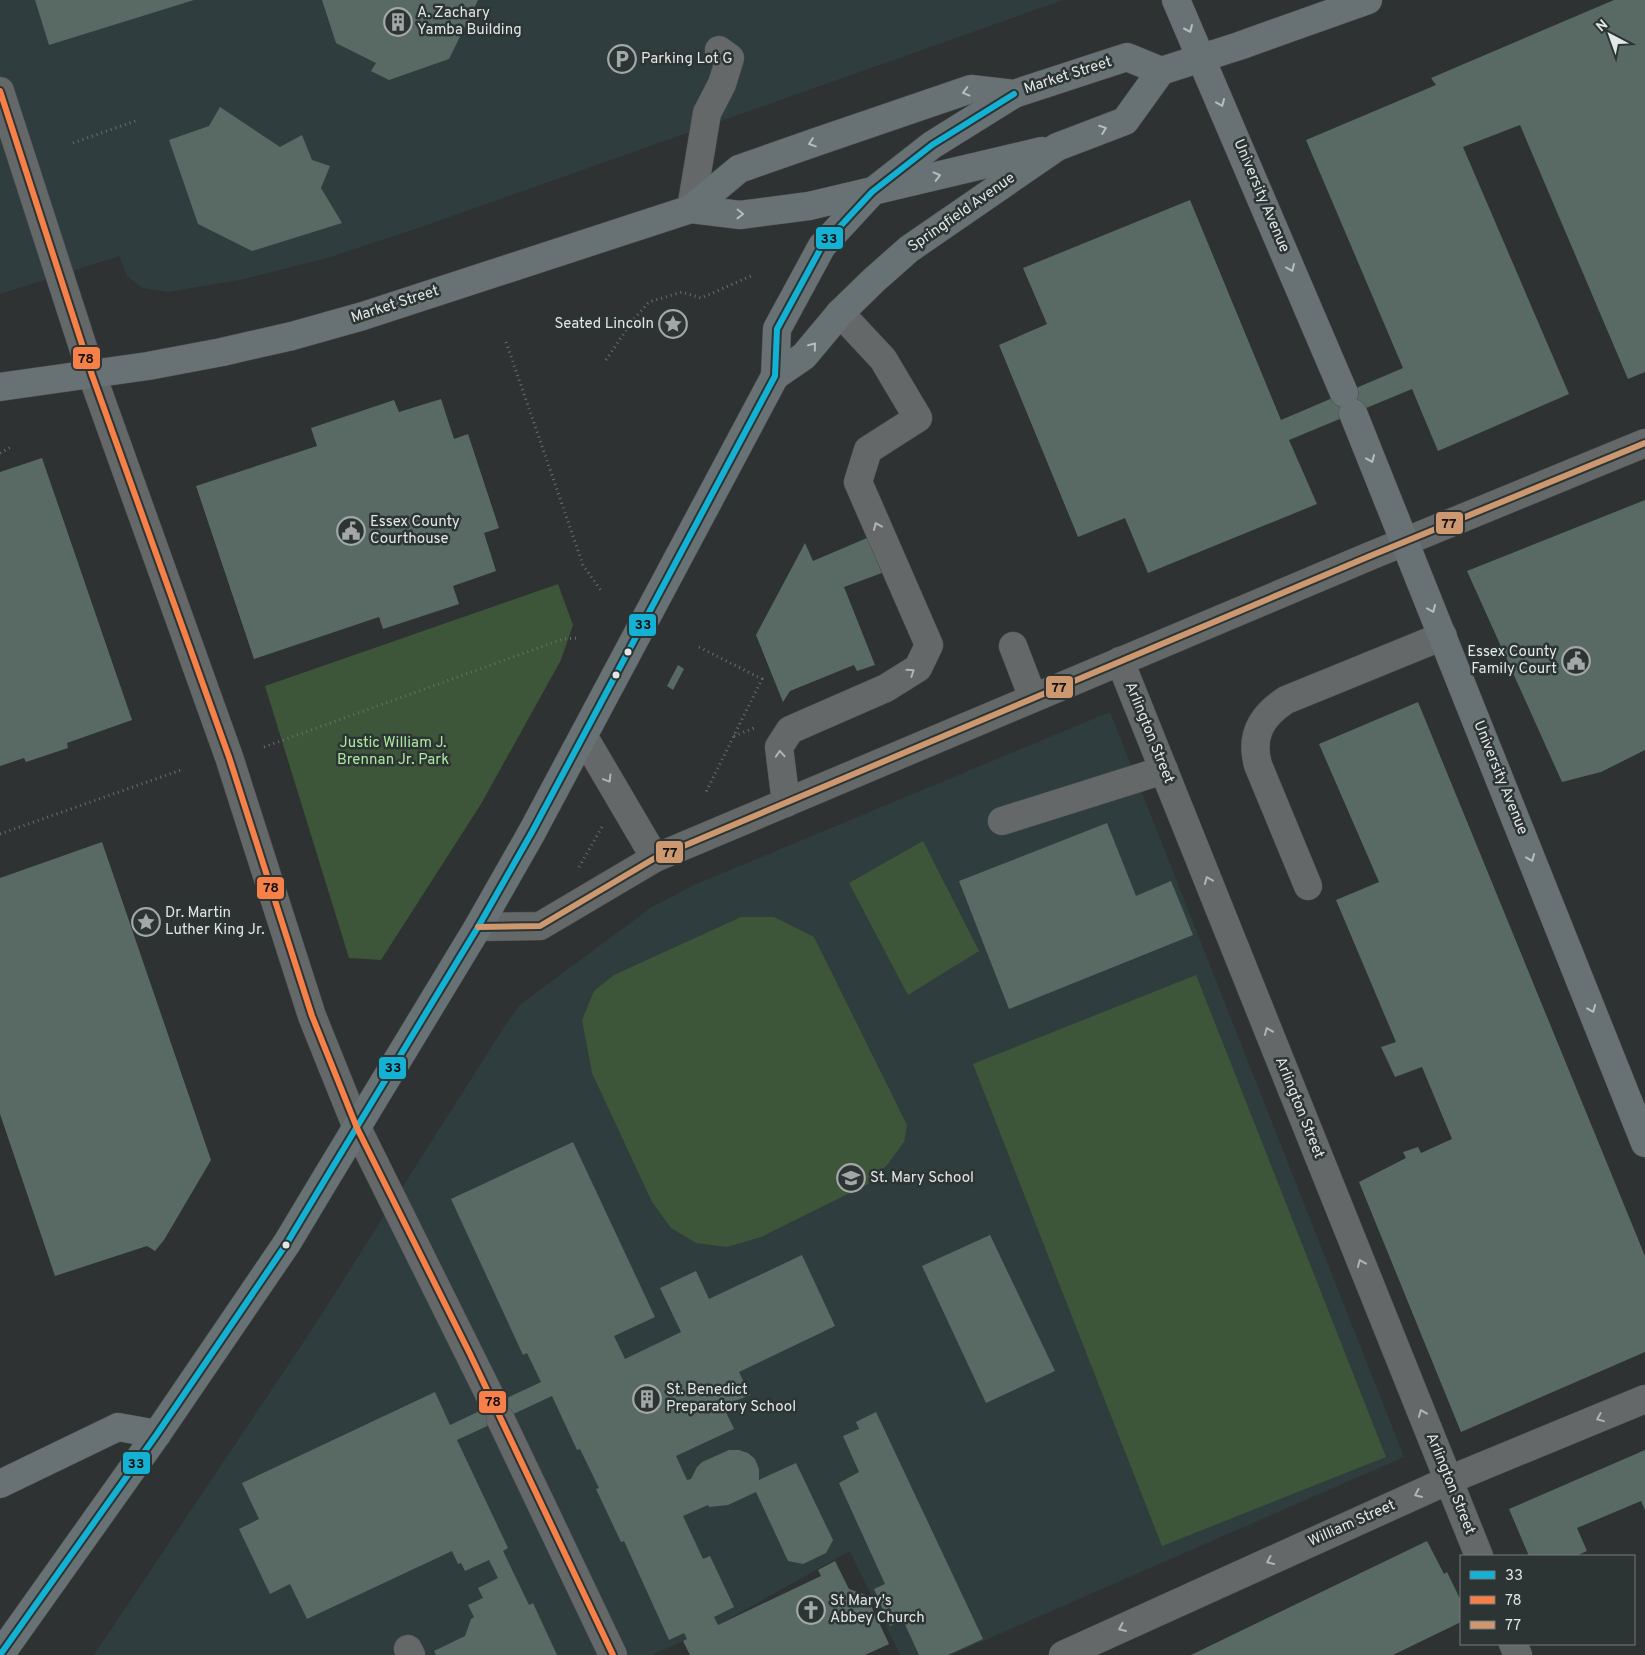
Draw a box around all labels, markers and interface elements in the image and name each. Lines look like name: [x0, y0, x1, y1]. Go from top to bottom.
place label: A. Zachary Yamba Building: [417, 4, 522, 40]
building icon: A. Zachary Yamba Building: [383, 7, 413, 37]
north arrow: [1585, 10, 1635, 60]
text: N: [1593, 17, 1612, 36]
one-way arrow: [1183, 24, 1194, 33]
parking icon: Parking Lot G: [607, 44, 637, 74]
place label: Parking Lot G: [641, 50, 733, 69]
street label: Market Street: [1022, 53, 1114, 99]
one-way arrow: [961, 86, 970, 97]
one-way arrow: [1215, 98, 1225, 107]
one-way arrow: [1098, 125, 1107, 136]
street label: University Avenue: [1229, 136, 1293, 256]
one-way arrow: [808, 137, 816, 147]
street label: Springfield Avenue: [905, 169, 1019, 257]
one-way arrow: [932, 171, 941, 182]
one-way arrow: [736, 209, 744, 219]
line badge: 33: [815, 226, 844, 250]
text: 33: [821, 231, 837, 248]
one-way arrow: [1286, 264, 1296, 272]
street label: Market Street: [349, 282, 441, 328]
place icon: Seated Lincoln: [658, 309, 688, 339]
place label: Seated Lincoln: [555, 315, 654, 334]
one-way arrow: [807, 343, 815, 352]
line badge: 78: [72, 346, 101, 370]
text: 78: [78, 351, 94, 368]
one-way arrow: [1365, 454, 1375, 463]
line badge: 77: [1435, 511, 1464, 535]
place label: Essex County Courthouse: [370, 513, 460, 549]
public building icon: Essex County Courthouse: [336, 516, 366, 546]
text: 77: [1442, 516, 1457, 533]
one-way arrow: [873, 522, 884, 531]
one-way arrow: [1426, 604, 1436, 613]
line badge: 33: [628, 613, 657, 637]
text: 33: [635, 617, 651, 634]
place label: Essex County Family Court: [1467, 643, 1557, 679]
public building icon: Essex County Family Court: [1561, 646, 1591, 676]
unlabelled marker: [623, 647, 633, 657]
one-way arrow: [905, 669, 915, 678]
unlabelled marker: [611, 670, 621, 680]
line badge: 77: [1045, 675, 1074, 699]
street label: Arlington Street: [1120, 679, 1178, 787]
text: 77: [1052, 680, 1067, 697]
street label: University Avenue: [1468, 718, 1532, 838]
park label: Justic William J. Brennan Jr. Park: [337, 734, 449, 770]
one-way arrow: [775, 750, 786, 758]
one-way arrow: [602, 773, 612, 782]
line badge: 77: [655, 840, 684, 864]
text: 77: [663, 845, 678, 862]
one-way arrow: [1526, 853, 1536, 861]
line badge: 78: [256, 876, 285, 900]
one-way arrow: [1203, 876, 1214, 885]
text: 78: [263, 880, 279, 897]
place label: Dr. Martin Luther King Jr.: [165, 904, 265, 940]
place icon: Dr. Martin Luther King Jr.: [131, 907, 161, 937]
one-way arrow: [1586, 1004, 1596, 1012]
one-way arrow: [1264, 1027, 1274, 1035]
street label: Arlington Street: [1270, 1054, 1328, 1162]
line badge: 33: [378, 1056, 407, 1080]
text: 33: [385, 1060, 401, 1077]
school or university icon: St. Mary School: [836, 1163, 866, 1193]
place label: St. Mary School: [870, 1169, 974, 1188]
unlabelled marker: [281, 1240, 291, 1250]
one-way arrow: [1357, 1259, 1367, 1267]
place label: St. Benedict Preparatory School: [666, 1381, 796, 1417]
building icon: St. Benedict Preparatory School: [632, 1384, 662, 1414]
line badge: 78: [478, 1390, 507, 1414]
text: 78: [485, 1394, 501, 1411]
one-way arrow: [1417, 1410, 1427, 1418]
one-way arrow: [1596, 1411, 1605, 1422]
street label: Arlington Street: [1421, 1430, 1479, 1538]
line badge: 33: [122, 1451, 151, 1475]
text: 33: [128, 1456, 144, 1473]
one-way arrow: [1414, 1488, 1423, 1499]
street label: William Street: [1305, 1496, 1399, 1552]
one-way arrow: [1266, 1555, 1275, 1566]
legend: [1460, 1555, 1635, 1645]
text: 33: [1505, 1567, 1523, 1586]
place label: St Mary's Abbey Church: [830, 1592, 925, 1628]
text: 78: [1505, 1592, 1522, 1611]
church icon: St Mary's Abbey Church: [796, 1595, 826, 1625]
text: 77: [1505, 1617, 1521, 1636]
one-way arrow: [1118, 1622, 1127, 1633]

